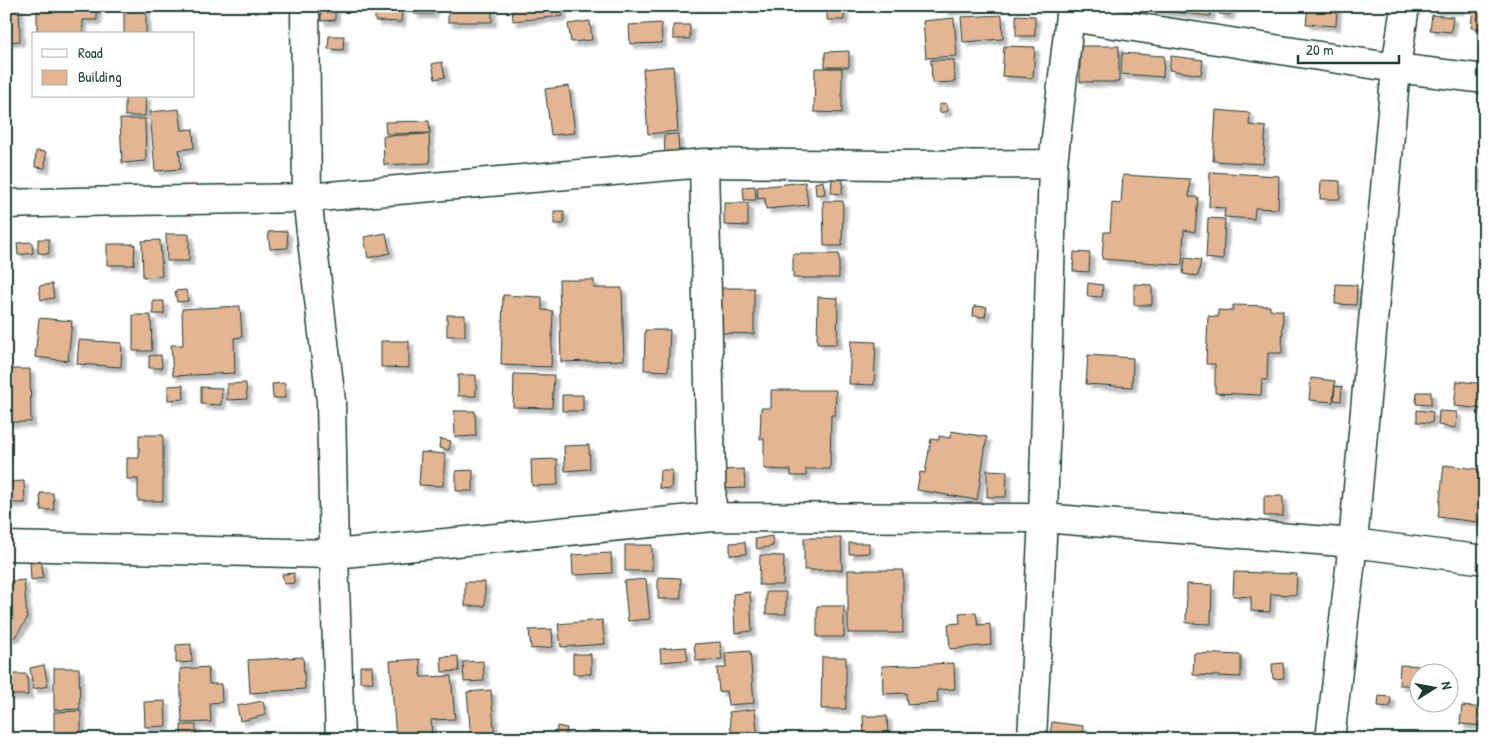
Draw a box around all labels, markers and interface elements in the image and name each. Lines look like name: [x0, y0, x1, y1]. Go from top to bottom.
legend: [32, 32, 195, 98]
scale bar: [1298, 32, 1400, 64]
text: 20 m: [1306, 39, 1333, 60]
text: Road: [78, 42, 103, 63]
text: Building: [78, 66, 122, 87]
north arrow: [1408, 662, 1458, 712]
text: N: [1437, 680, 1457, 691]

